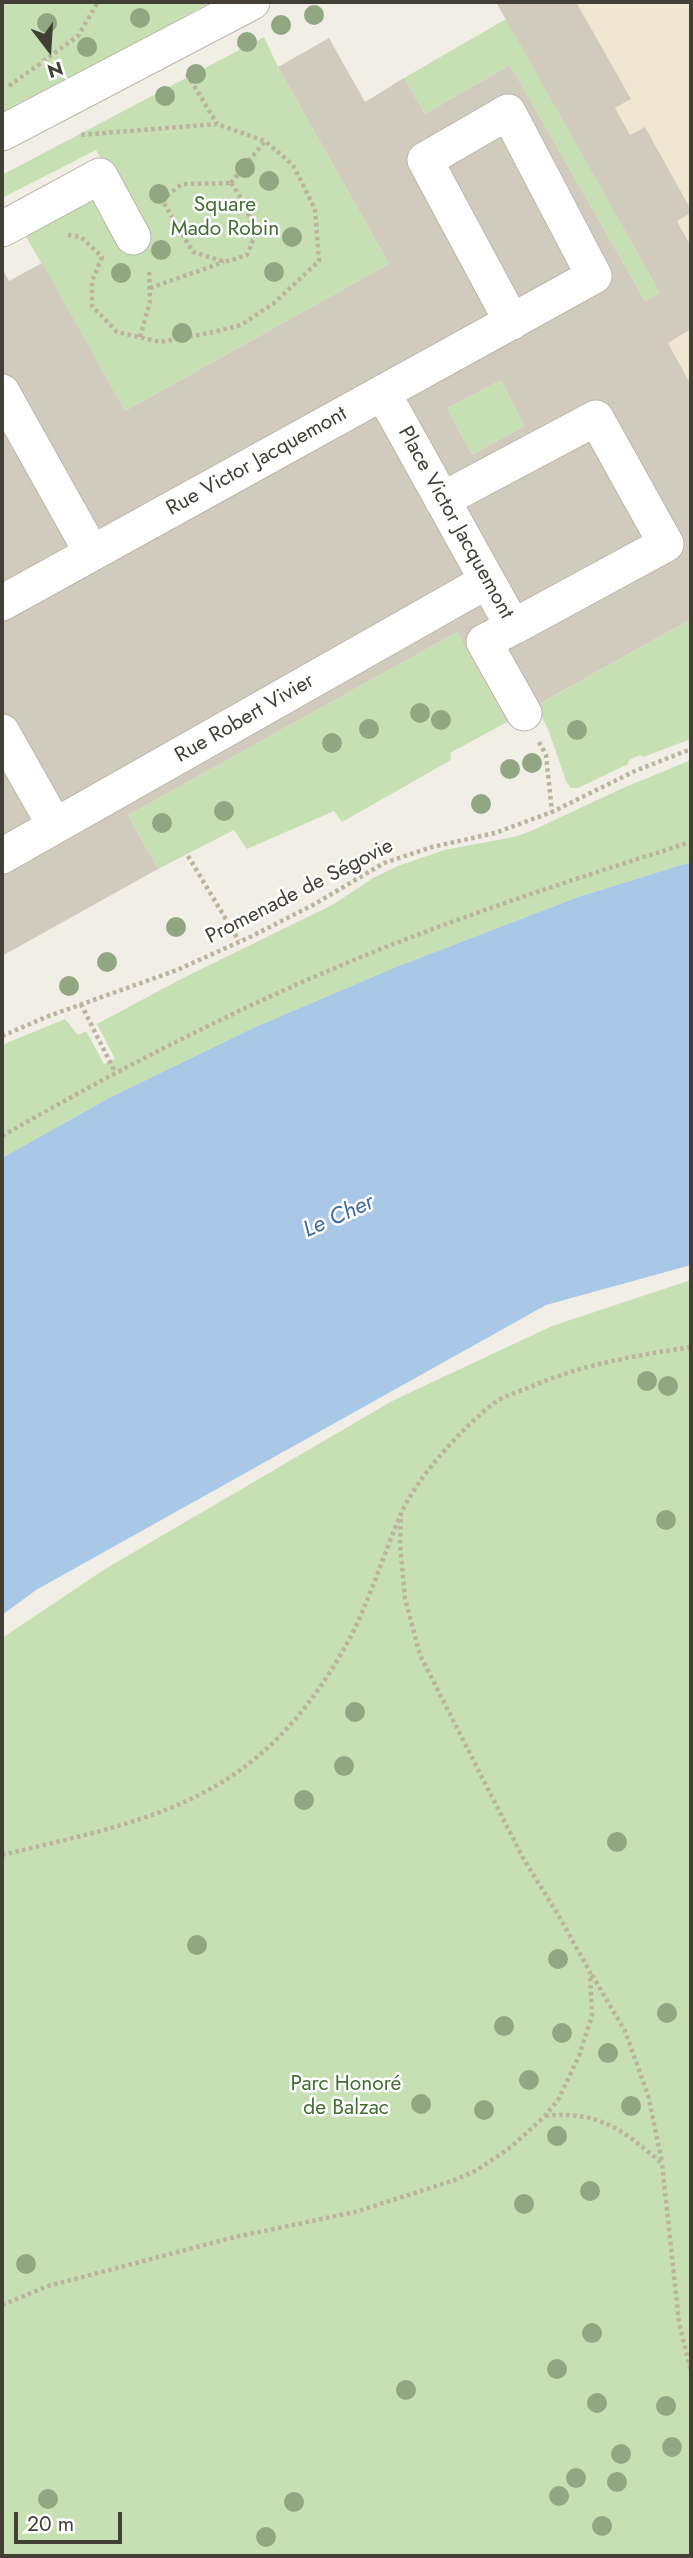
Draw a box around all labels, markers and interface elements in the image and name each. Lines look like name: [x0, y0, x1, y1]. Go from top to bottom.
north arrow: [14, 14, 84, 84]
text: N: [44, 54, 66, 85]
park label: Square Mado Robin: [171, 193, 279, 243]
street label: Rue Victor Jacquemont: [162, 402, 352, 522]
street label: Place Victor Jacquemont: [392, 422, 518, 624]
street label: Rue Robert Vivier: [171, 669, 319, 769]
street label: Promenade de Ségovie: [202, 834, 398, 950]
water label: Le Cher: [299, 1189, 379, 1245]
park label: Parc Honoré de Balzac: [291, 2072, 401, 2122]
scale bar: [18, 2498, 126, 2542]
text: 20 m: [27, 2509, 74, 2539]

